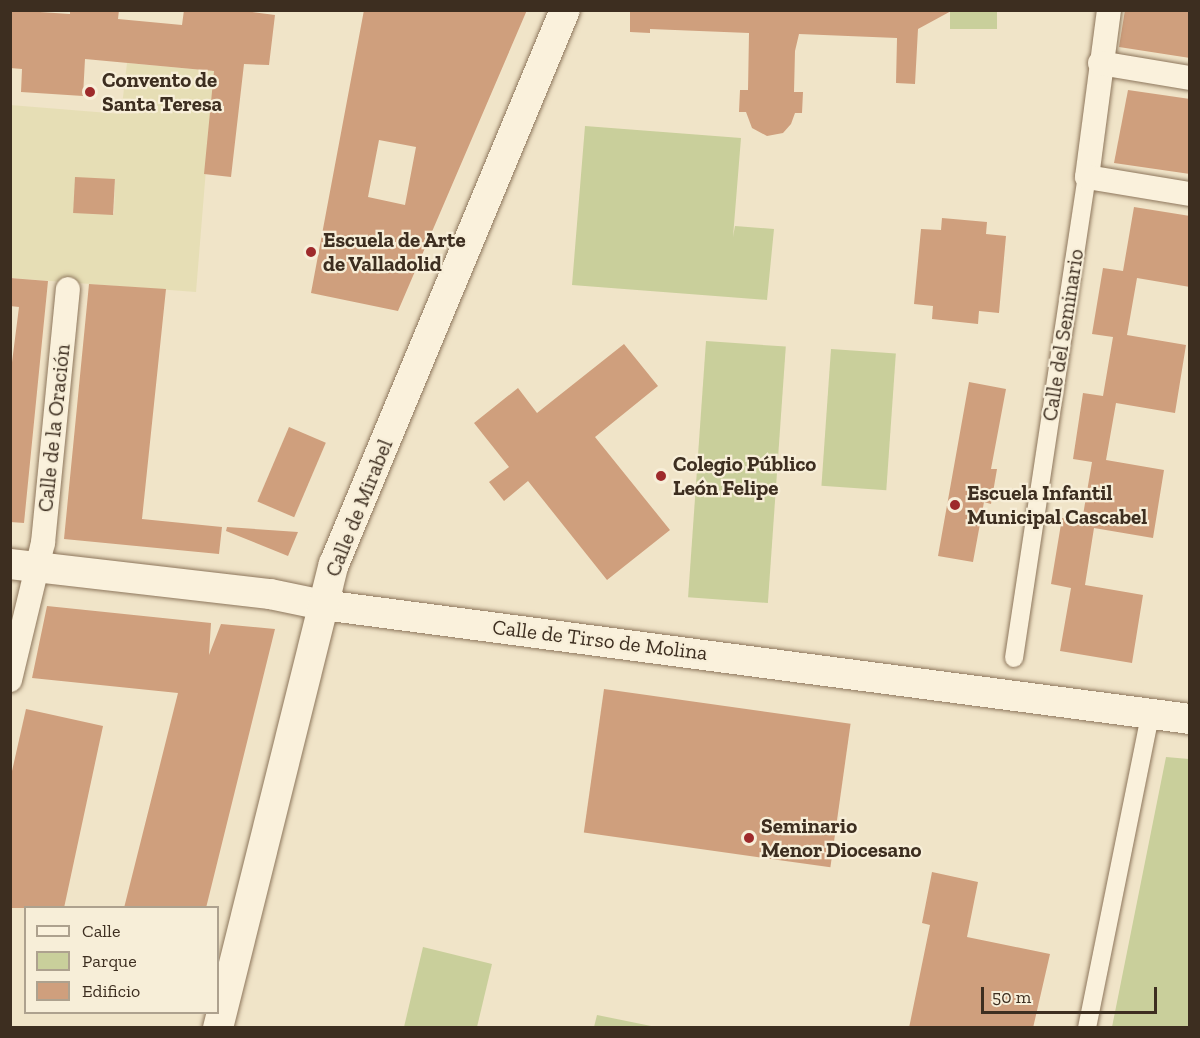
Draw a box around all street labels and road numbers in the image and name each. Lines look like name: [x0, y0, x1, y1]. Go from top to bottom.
street label: Calle del Seminario: [1037, 247, 1089, 423]
street label: Calle de la Oración: [33, 343, 75, 513]
street label: Calle de Mirabel: [320, 436, 398, 580]
street label: Calle de Tirso de Molina: [491, 614, 709, 666]

